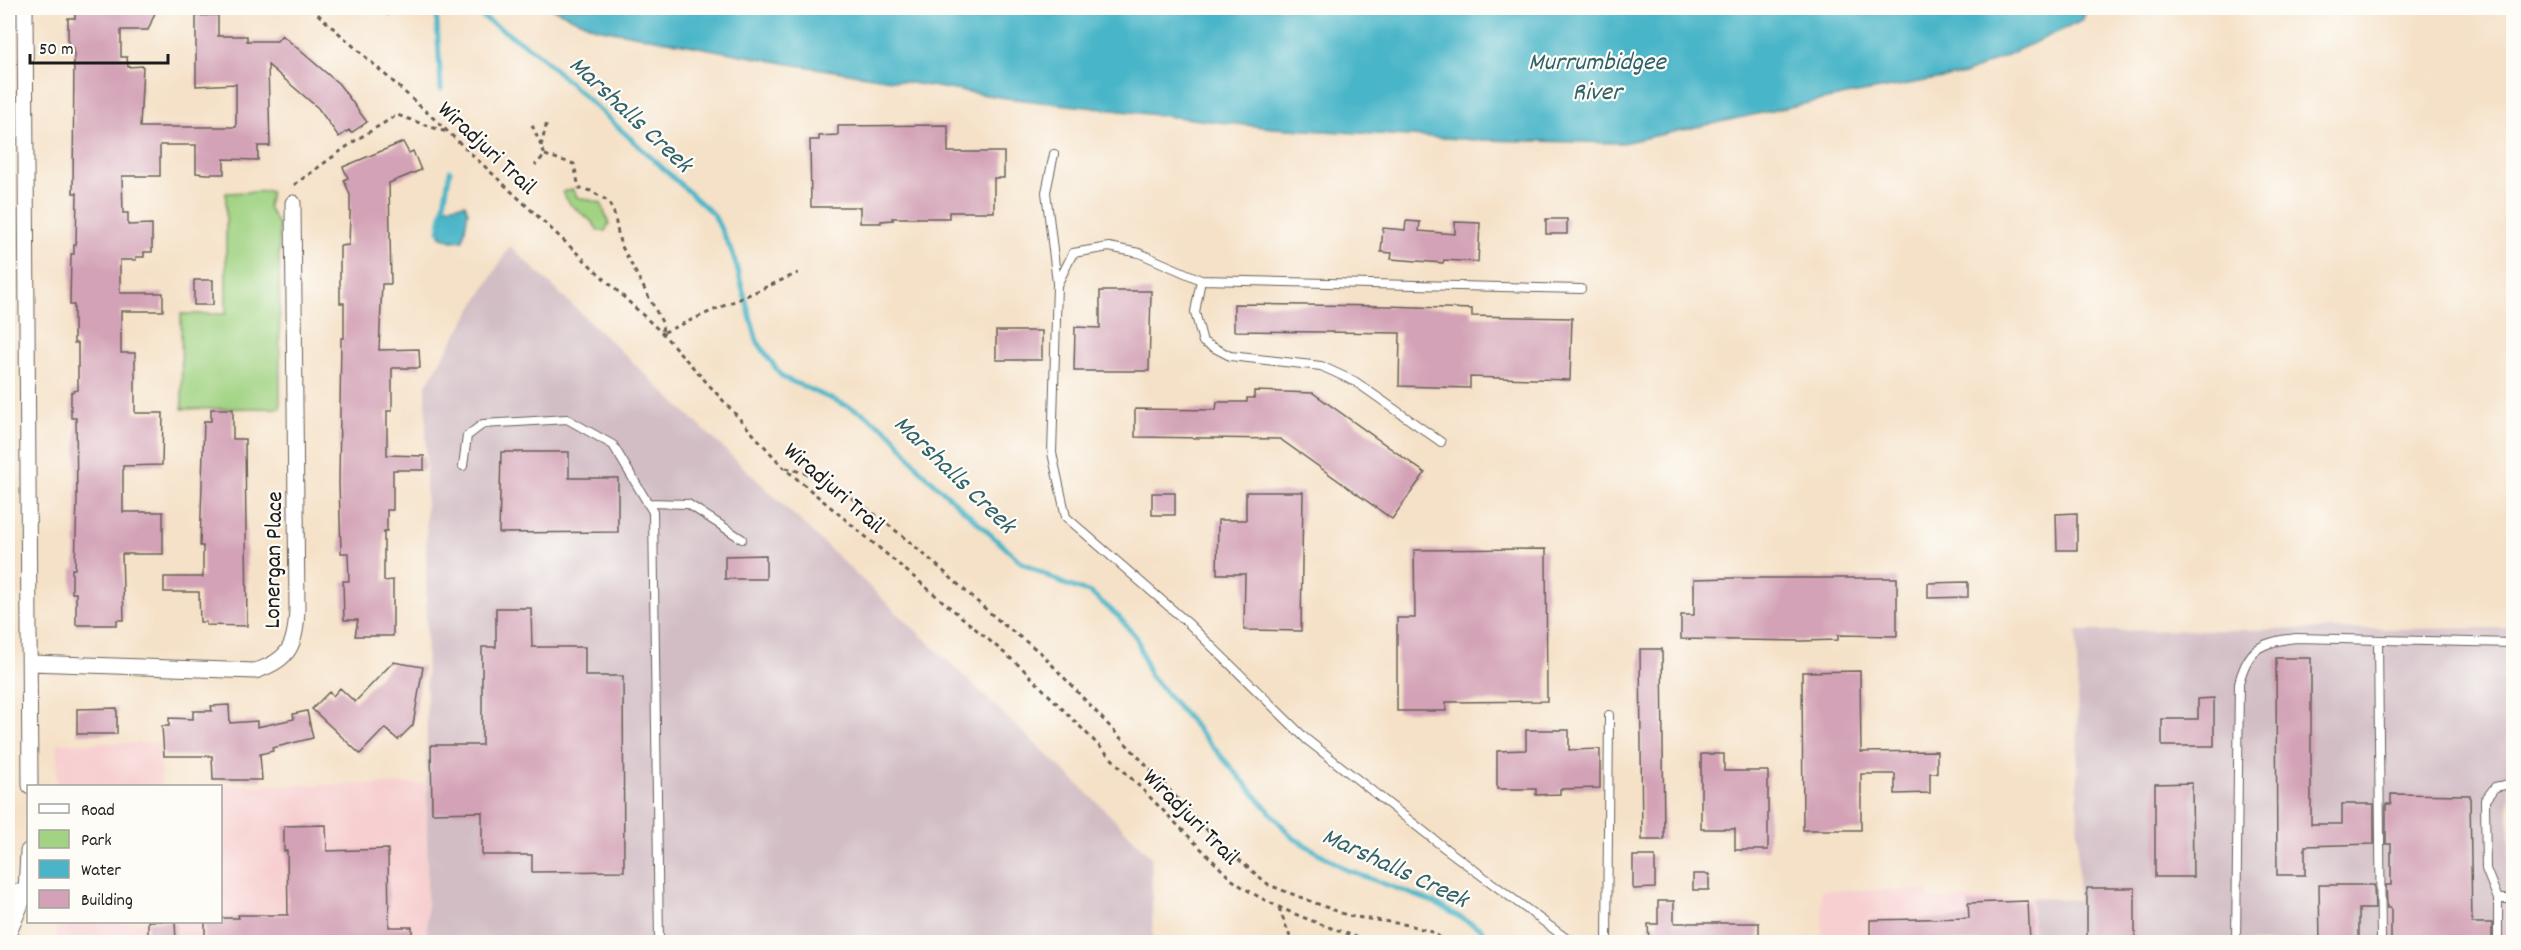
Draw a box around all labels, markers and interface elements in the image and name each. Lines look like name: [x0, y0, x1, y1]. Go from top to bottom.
scale bar: [30, 27, 168, 65]
text: 50 m: [39, 38, 74, 63]
water label: Murrumbidgee River: [1528, 45, 1667, 112]
water label: Marshalls Creek: [559, 48, 702, 184]
street label: Wiradjuri Trail: [429, 94, 543, 204]
water label: Marshalls Creek: [884, 408, 1025, 545]
street label: Wiradjuri Trail: [775, 435, 892, 543]
street label: Lonergan Place: [257, 491, 293, 629]
street label: Wiradjuri Trail: [1134, 762, 1246, 874]
legend: [27, 785, 222, 923]
text: Road: [81, 799, 115, 824]
water label: Marshalls Creek: [1315, 819, 1476, 920]
text: Park: [81, 829, 112, 854]
text: Water: [81, 859, 121, 884]
text: Building: [81, 889, 133, 914]

